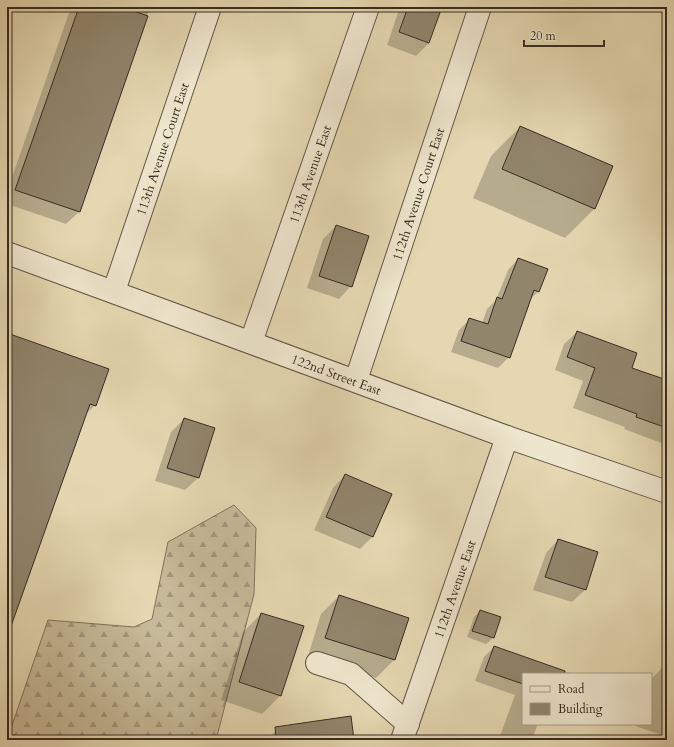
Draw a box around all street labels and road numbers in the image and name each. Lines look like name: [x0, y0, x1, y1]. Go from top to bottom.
street label: 113th Avenue Court East: [132, 80, 194, 218]
street label: 113th Avenue East: [285, 123, 336, 226]
street label: 112th Avenue Court East: [388, 126, 449, 263]
street label: 122nd Street East: [288, 350, 384, 400]
street label: 112th Avenue East: [430, 538, 481, 641]

